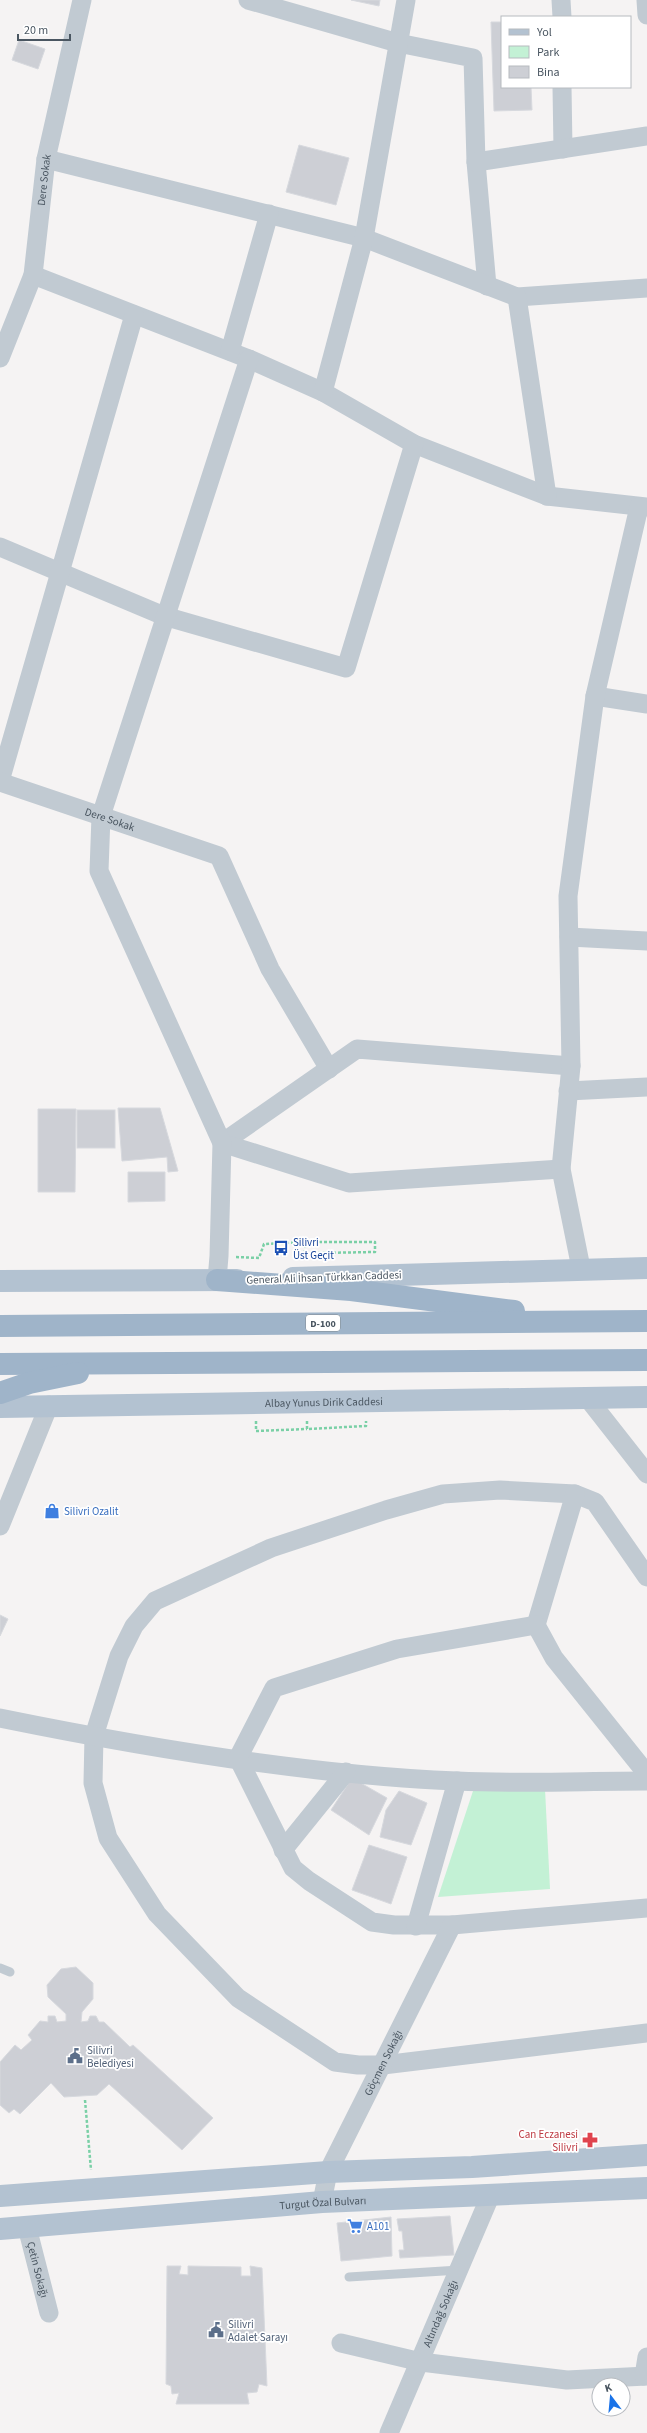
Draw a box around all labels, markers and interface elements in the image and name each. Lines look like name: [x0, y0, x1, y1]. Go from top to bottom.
scale bar: [18, 16, 70, 42]
legend: [501, 16, 631, 88]
text: 20 m: [24, 22, 48, 39]
text: Yol: [536, 24, 552, 41]
text: Park: [537, 44, 559, 61]
text: Bina: [537, 64, 560, 81]
street label: Dere Sokak: [34, 152, 55, 207]
street label: Dere Sokak: [83, 804, 137, 835]
place label: Silivri Üst Geçit: [293, 1235, 334, 1263]
bus stop icon: Silivri Üst Geçit: [272, 1239, 290, 1257]
street label: General Ali İhsan Türkkan Caddesi: [246, 1267, 402, 1288]
road number: D-100: [306, 1315, 340, 1331]
street label: Albay Yunus Dirik Caddesi: [265, 1394, 383, 1411]
shop icon: Silivri Ozalit: [43, 1502, 61, 1520]
place label: Silivri Ozalit: [64, 1504, 119, 1519]
street label: Göçmen Sokağı: [361, 2027, 406, 2098]
place label: Silivri Belediyesi: [87, 2043, 134, 2071]
public building icon: Silivri Belediyesi: [66, 2047, 84, 2065]
place label: Can Eczanesi Silivri: [518, 2127, 578, 2155]
pharmacy icon: Can Eczanesi Silivri: [581, 2131, 599, 2149]
street label: Turgut Özal Bulvarı: [279, 2193, 367, 2214]
supermarket icon: A101: [346, 2217, 364, 2235]
place label: A101: [367, 2219, 389, 2234]
street label: Çetin Sokağı: [23, 2240, 52, 2299]
street label: Altındağ Sokağı: [420, 2278, 461, 2350]
place label: Silivri Adalet Sarayı: [228, 2317, 288, 2345]
public building icon: Silivri Adalet Sarayı: [207, 2321, 225, 2339]
north arrow: [591, 2377, 631, 2417]
text: K: [603, 2380, 614, 2396]

